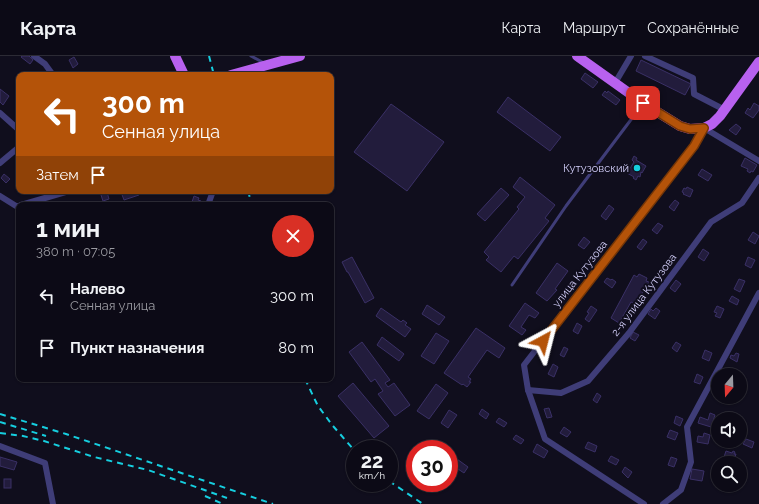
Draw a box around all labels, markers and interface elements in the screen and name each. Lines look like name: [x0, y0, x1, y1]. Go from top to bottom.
text: Карта: [20, 17, 76, 39]
text: Карта: [502, 20, 541, 36]
text: Маршрут: [563, 20, 625, 36]
text: Сохранённые: [647, 20, 739, 36]
pin: [626, 86, 660, 120]
text: 300 m: [102, 87, 185, 120]
icon: left: [36, 88, 88, 140]
icon: arrive: [632, 92, 654, 114]
text: Сенная улица: [102, 121, 220, 142]
place label: Кутузовский: [563, 162, 629, 175]
marker: Кутузовский: [632, 163, 642, 173]
icon: arrive: [87, 164, 109, 186]
text: Затем: [36, 166, 79, 184]
text: 1 мин: [36, 214, 100, 243]
button: close: [272, 215, 314, 257]
street label: улица Кутузова: [550, 238, 610, 310]
text: 380 m · 07:05: [36, 244, 115, 259]
street label: 2-я улица Кутузова: [609, 251, 679, 339]
text: Налево: [70, 280, 125, 298]
icon: left: [36, 285, 58, 307]
text: 300 m: [270, 287, 314, 305]
text: Сенная улица: [70, 298, 155, 313]
position arrow: [522, 320, 564, 362]
icon: arrive: [36, 337, 58, 359]
text: Пункт назначения: [70, 339, 204, 357]
text: 80 m: [278, 339, 314, 357]
north arrow: [711, 368, 747, 404]
map controls: [711, 368, 747, 492]
button: sound: [711, 412, 747, 448]
speed limit sign: 30: [406, 440, 458, 492]
text: 22: [361, 449, 383, 473]
button: search: [711, 456, 747, 492]
text: km/h: [359, 470, 385, 481]

